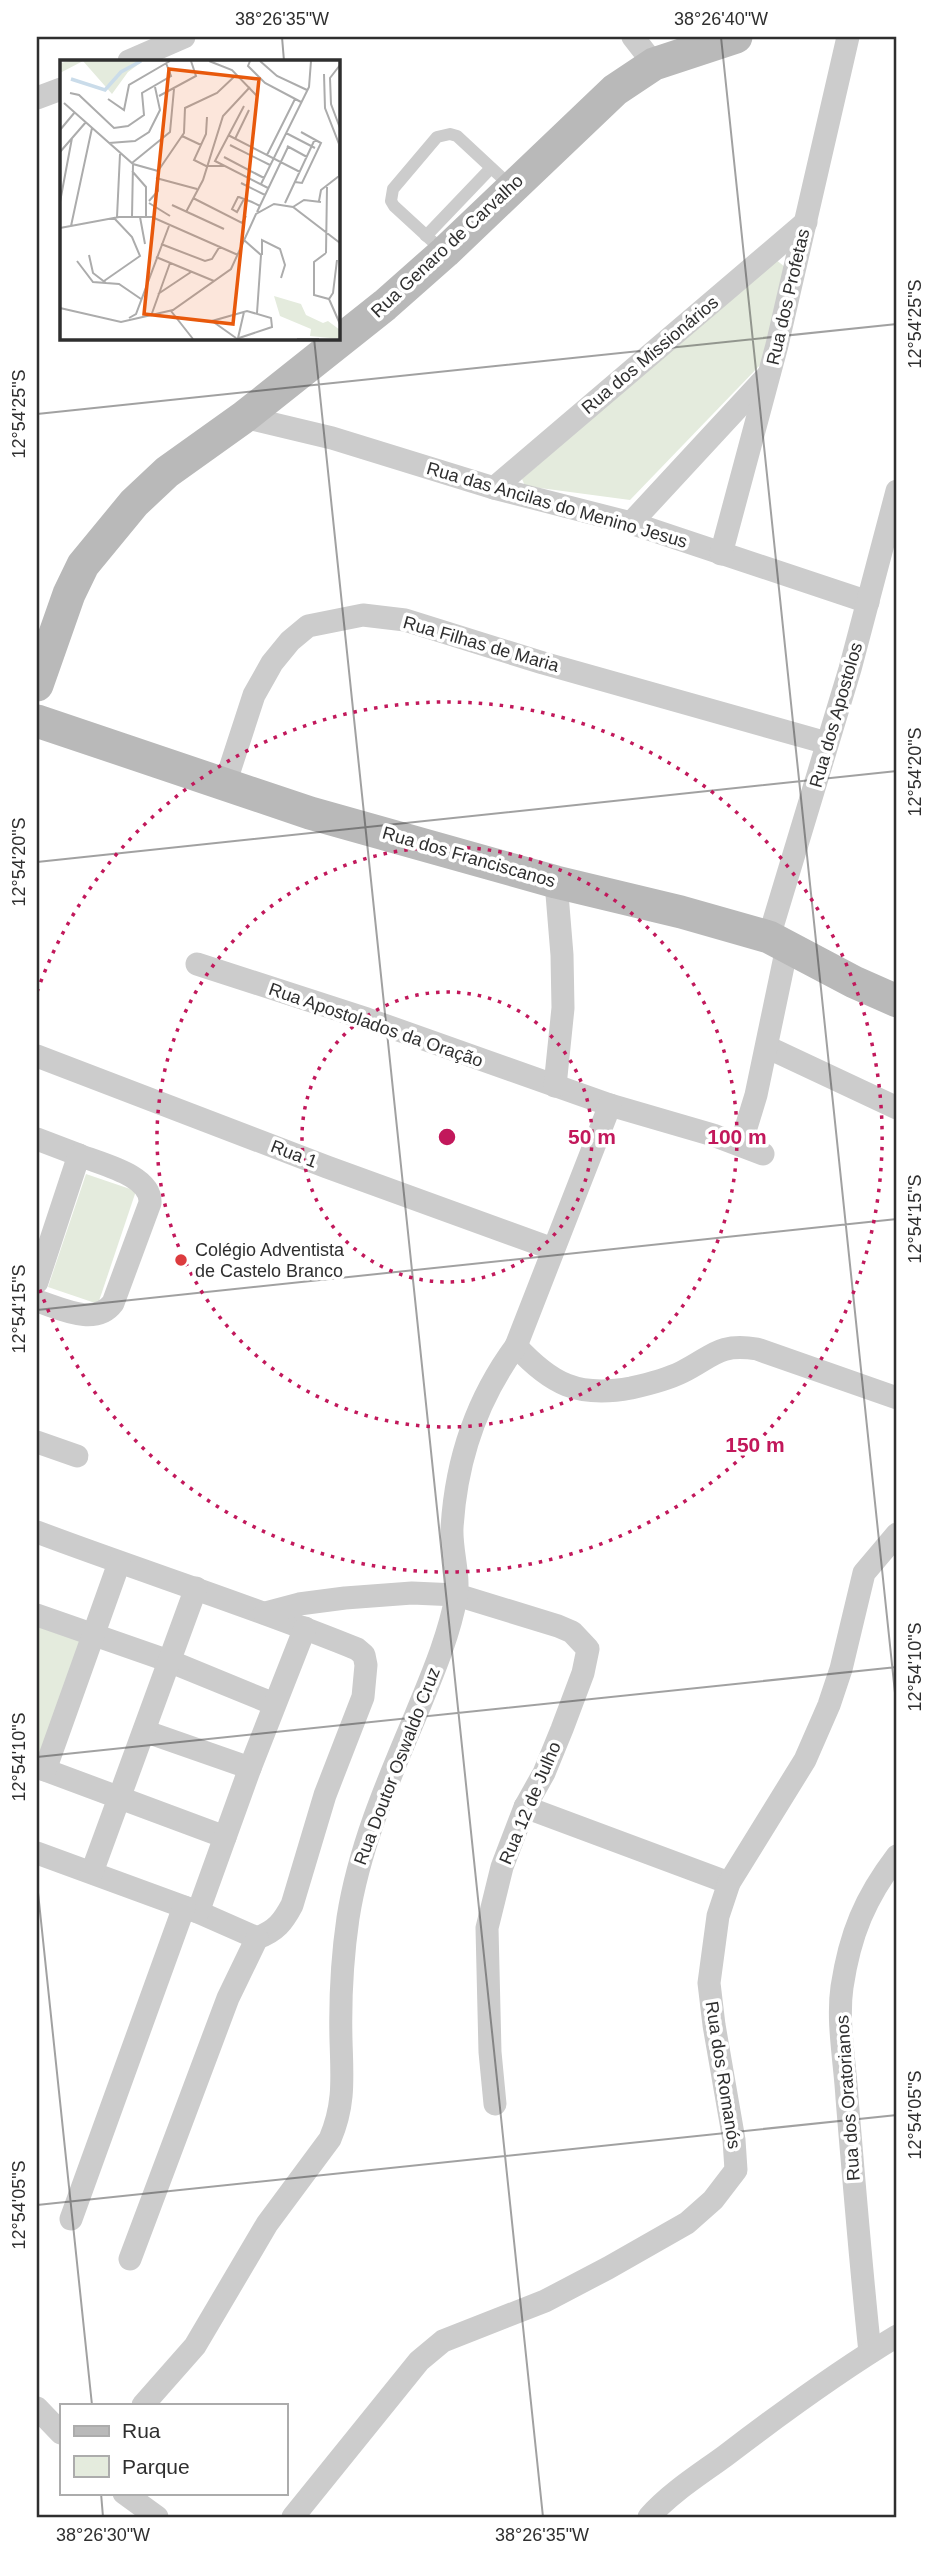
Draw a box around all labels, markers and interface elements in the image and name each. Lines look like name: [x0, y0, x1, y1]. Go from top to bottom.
text: 38°26'35"W: [235, 9, 329, 29]
text: 38°26'40"W: [674, 9, 768, 29]
inset map: [60, 60, 340, 340]
street label: Rua Genaro de Carvalho: [367, 170, 527, 322]
street label: Rua dos Profetas: [763, 227, 813, 367]
text: 12°54'25"S: [905, 279, 925, 369]
street label: Rua dos Missionários: [578, 292, 722, 418]
text: 12°54'25"S: [9, 369, 29, 459]
street label: Rua das Ancilas do Menino Jesus: [424, 458, 690, 552]
street label: Rua Filhas de Maria: [401, 612, 562, 676]
street label: Rua dos Apostolos: [806, 640, 866, 790]
text: 12°54'20"S: [905, 727, 925, 817]
text: 12°54'20"S: [9, 817, 29, 907]
street label: Rua dos Franciscanos: [380, 823, 558, 891]
street label: Rua Apostolados da Oração: [266, 979, 486, 1071]
centre of rings: [435, 1125, 459, 1149]
text: 50 m: [568, 1125, 616, 1148]
text: 100 m: [707, 1125, 767, 1148]
street label: Rua 1: [268, 1136, 320, 1172]
text: 12°54'15"S: [905, 1174, 925, 1264]
place label: Colégio Adventista de Castelo Branco: [195, 1240, 345, 1281]
marker: Colégio Adventista de Castelo Branco: [173, 1252, 189, 1268]
text: 12°54'15"S: [9, 1264, 29, 1354]
text: 150 m: [725, 1433, 785, 1456]
text: 12°54'10"S: [905, 1622, 925, 1712]
street label: Rua Doutor Oswaldo Cruz: [350, 1664, 444, 1868]
text: 12°54'10"S: [9, 1712, 29, 1802]
street label: Rua 12 de Julho: [495, 1739, 565, 1867]
street label: Rua dos Romanós: [701, 2000, 745, 2150]
street label: Rua dos Oratorianos: [832, 2014, 864, 2182]
text: 12°54'05"S: [905, 2070, 925, 2160]
text: 12°54'05"S: [9, 2160, 29, 2250]
legend: [60, 2404, 287, 2494]
text: Rua: [122, 2419, 161, 2442]
text: Parque: [122, 2455, 190, 2478]
text: 38°26'30"W: [56, 2525, 150, 2545]
text: 38°26'35"W: [495, 2525, 589, 2545]

